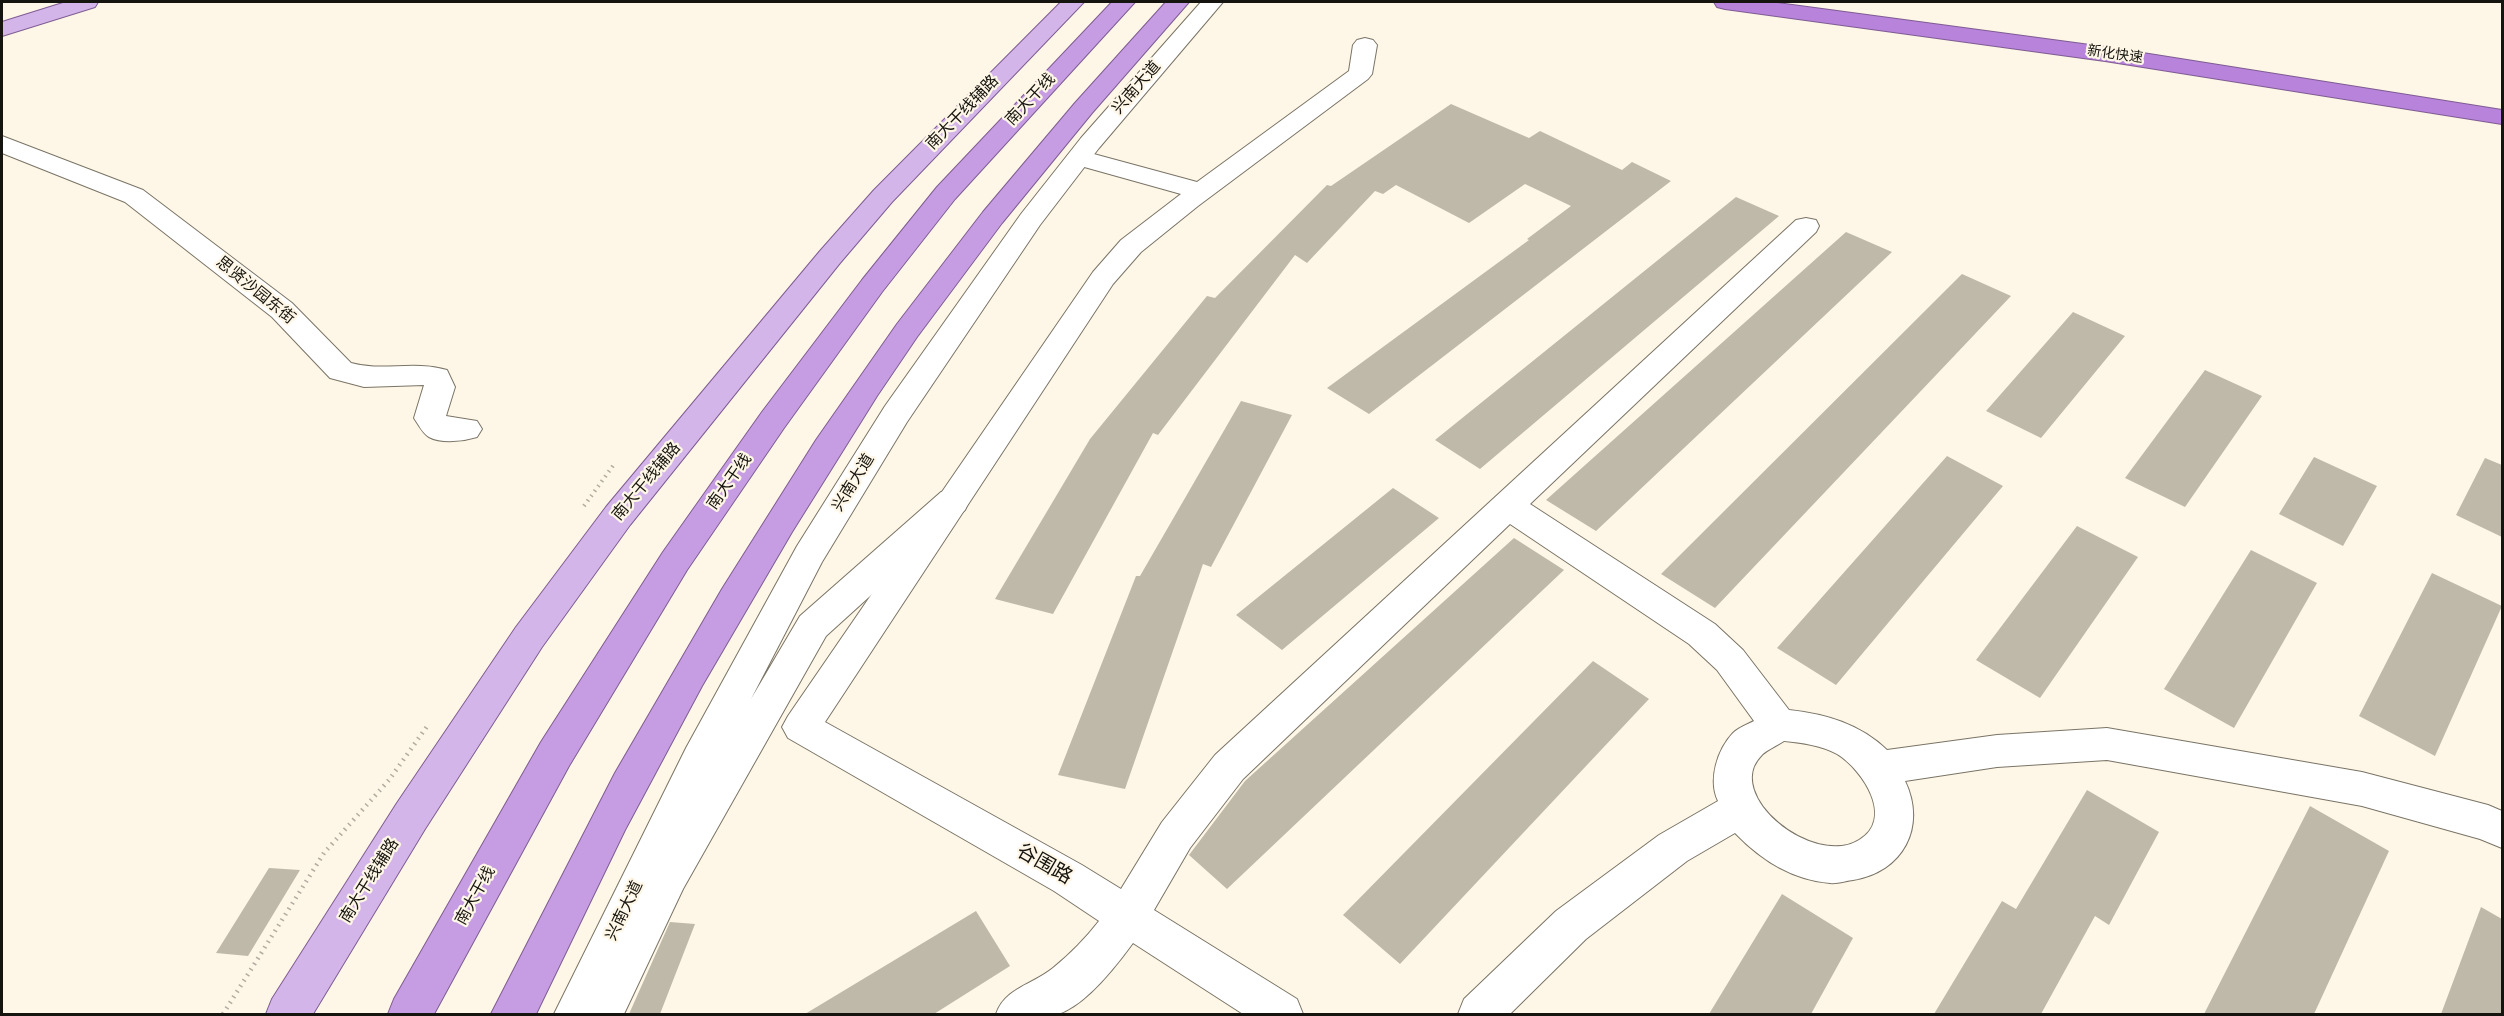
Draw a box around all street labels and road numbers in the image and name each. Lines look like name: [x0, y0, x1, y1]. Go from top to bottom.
street label: 新化快速: [2086, 43, 2144, 67]
street label: 兴南大道: [1109, 58, 1165, 118]
street label: 南大干线: [1002, 70, 1060, 130]
street label: 南大干线辅路: [923, 72, 1003, 154]
street label: 思贤沙园东街: [212, 253, 298, 329]
street label: 南大干线辅路: [609, 439, 685, 525]
street label: 南大干线: [704, 450, 756, 514]
street label: 兴南大道: [829, 451, 879, 515]
street label: 南大干线辅路: [336, 835, 404, 927]
street label: 谷围路: [1012, 840, 1076, 890]
street label: 南大干线: [452, 863, 500, 929]
street label: 兴南大道: [602, 878, 648, 944]

